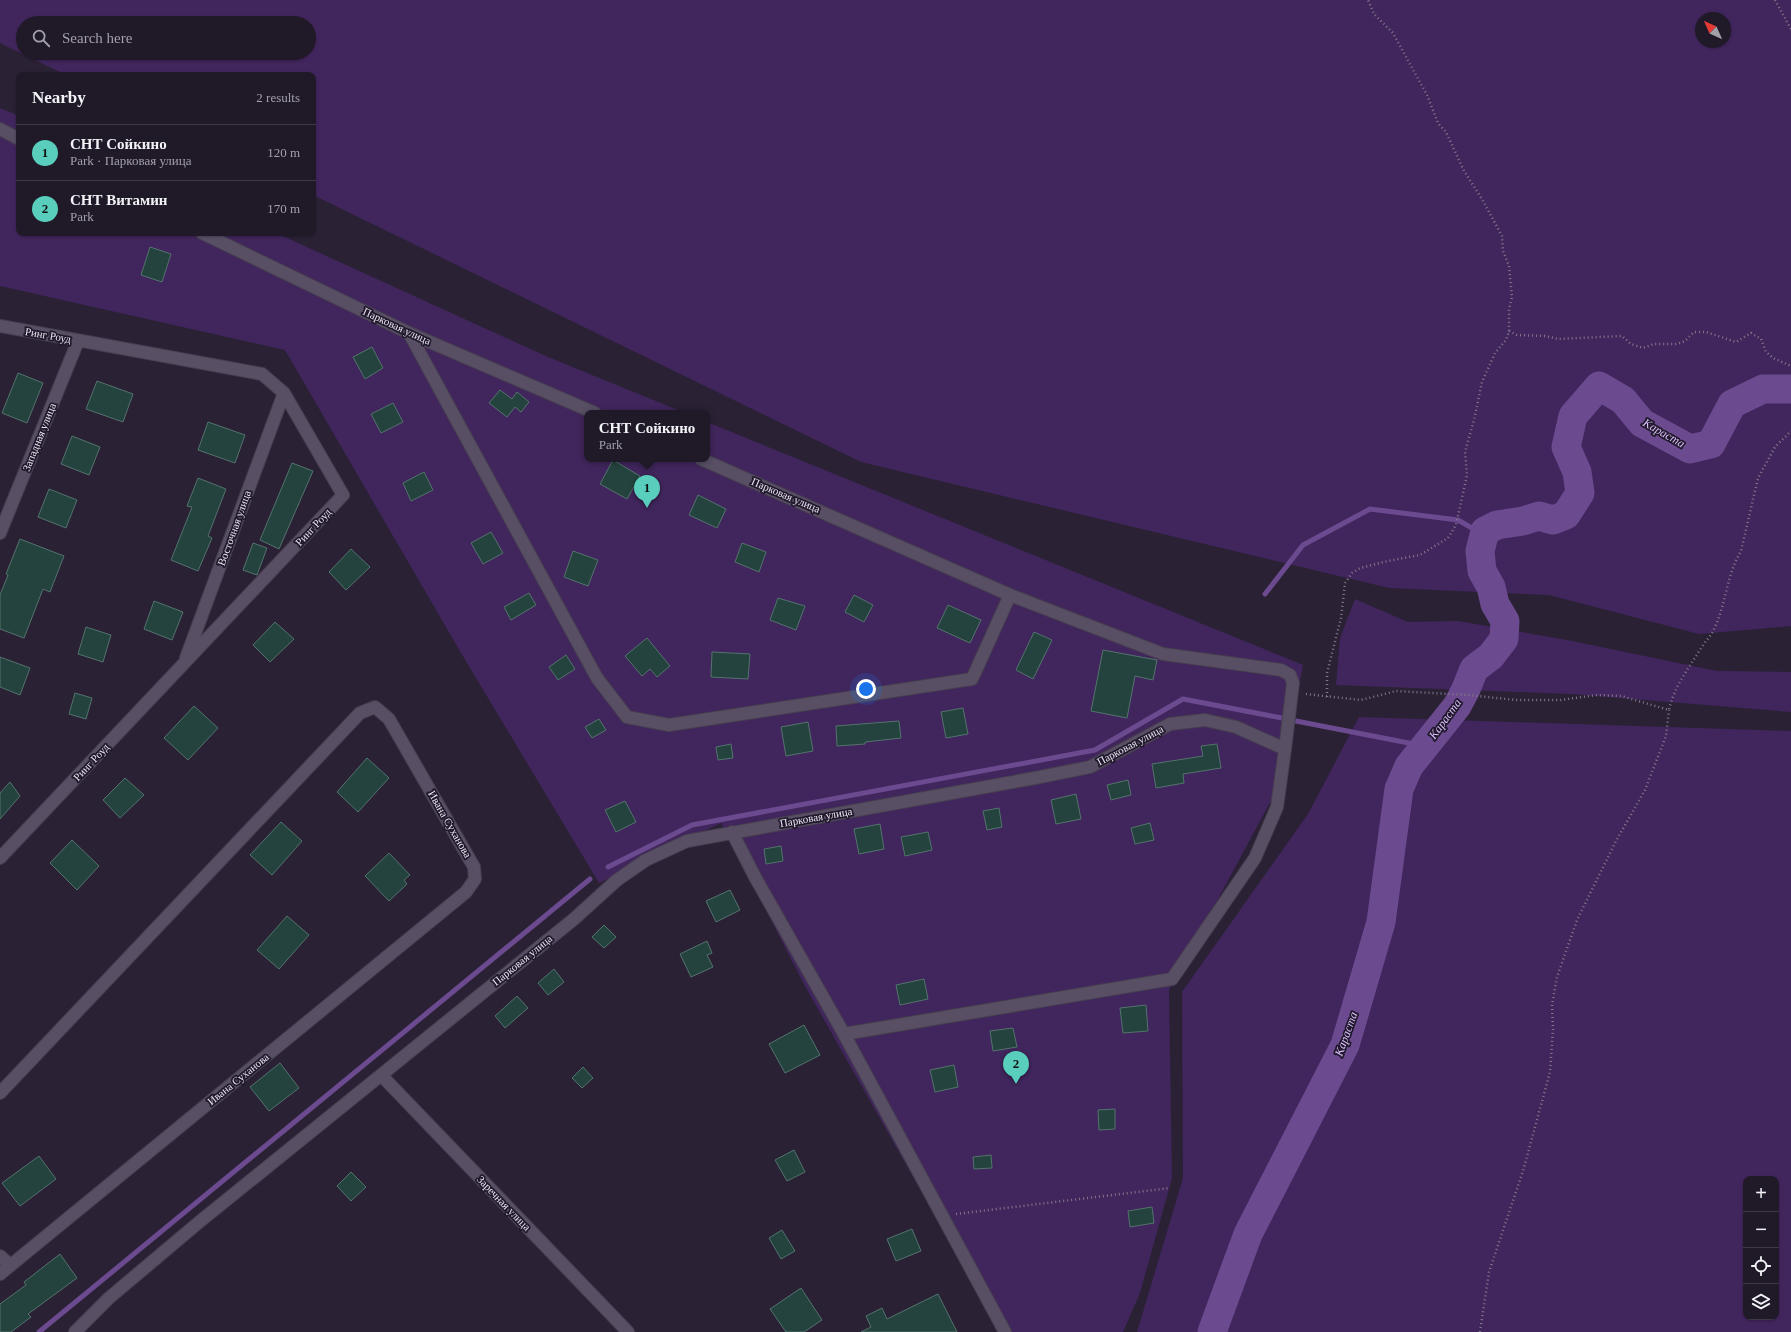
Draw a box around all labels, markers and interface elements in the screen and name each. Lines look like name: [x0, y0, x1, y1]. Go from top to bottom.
north arrow: [1695, 12, 1731, 48]
search box: [16, 16, 316, 60]
icon: search: [30, 27, 52, 49]
text: Search here: [62, 30, 132, 46]
text: Nearby: [32, 88, 86, 107]
text: 2 results: [256, 90, 300, 105]
text: СНТ Сойкино: [70, 136, 167, 152]
text: 1: [42, 145, 48, 160]
text: 120 m: [267, 145, 300, 160]
text: Park · Парковая улица: [70, 153, 192, 168]
text: СНТ Витамин: [70, 192, 167, 208]
text: 2: [42, 201, 48, 216]
text: 170 m: [267, 201, 300, 216]
text: Park: [70, 209, 94, 224]
street label: Парковая улица: [361, 305, 433, 347]
street label: Ринг Роуд: [24, 325, 72, 345]
street label: Западная улица: [20, 401, 58, 473]
popup: [584, 410, 710, 462]
water label: Караста: [1640, 415, 1687, 451]
text: СНТ Сойкино: [599, 420, 695, 436]
text: Park: [599, 437, 623, 452]
pin: 1: [634, 475, 660, 508]
street label: Парковая улица: [750, 475, 822, 515]
street label: Восточная улица: [215, 489, 253, 567]
street label: Ринг Роуд: [293, 506, 334, 548]
your location: [856, 679, 876, 699]
water label: Караста: [1425, 696, 1464, 743]
street label: Парковая улица: [1095, 722, 1165, 768]
street label: Ринг Роуд: [71, 741, 112, 783]
street label: Ивана Суханова: [426, 788, 474, 860]
street label: Парковая улица: [779, 805, 853, 829]
street label: Парковая улица: [490, 932, 554, 988]
water label: Караста: [1331, 1010, 1360, 1059]
street label: Ивана Суханова: [205, 1051, 271, 1107]
pin: 2: [1003, 1051, 1029, 1084]
street label: Заречная улица: [475, 1173, 533, 1233]
map controls: [1743, 1176, 1779, 1320]
button: +: [1743, 1176, 1779, 1212]
button: −: [1743, 1212, 1779, 1248]
button: locate: [1743, 1248, 1779, 1284]
button: layers: [1743, 1284, 1779, 1320]

